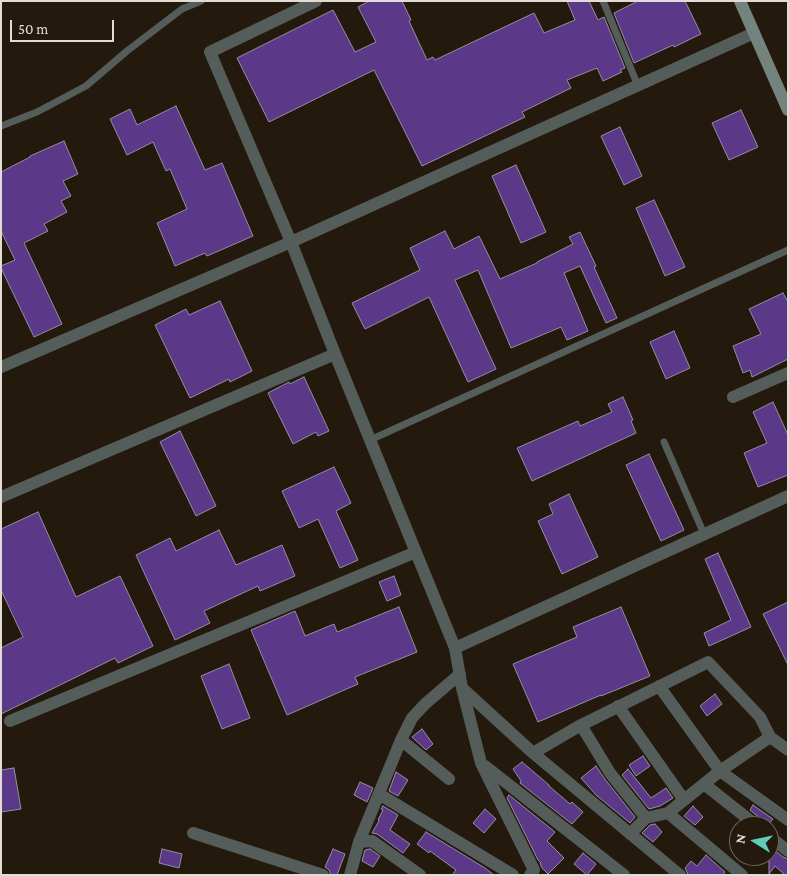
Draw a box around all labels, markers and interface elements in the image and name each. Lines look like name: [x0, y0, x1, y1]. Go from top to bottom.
scale bar: [12, 10, 116, 42]
text: 50 m: [18, 21, 48, 37]
north arrow: [729, 816, 779, 866]
text: N: [732, 832, 749, 845]

